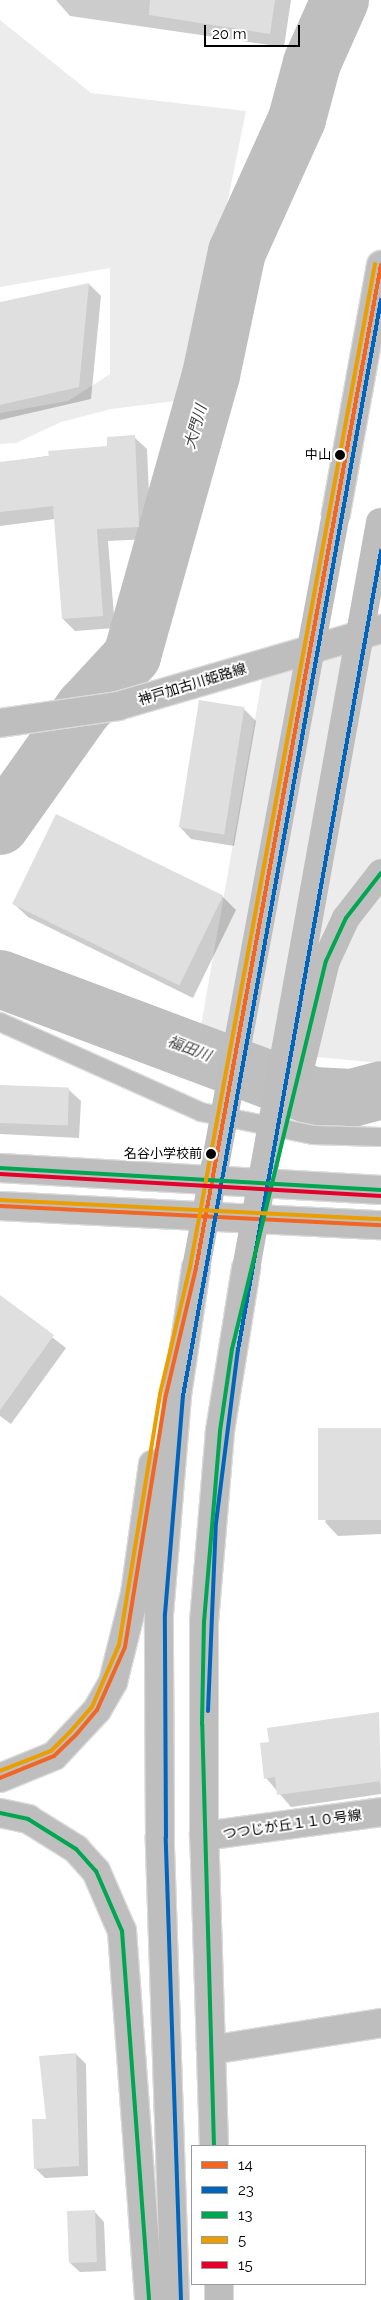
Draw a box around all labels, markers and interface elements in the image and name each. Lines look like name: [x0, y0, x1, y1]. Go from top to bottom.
scale bar: [206, 15, 302, 47]
text: 20 m: [212, 25, 247, 43]
water label: 大門川: [181, 403, 211, 451]
place label: 中山: [305, 447, 331, 463]
marker: 中山: [335, 450, 345, 460]
street label: 神戸加古川姫路線: [136, 660, 248, 708]
water label: 福田川: [165, 1033, 213, 1065]
place label: 名谷小学校前: [124, 1146, 202, 1162]
marker: 名谷小学校前: [206, 1149, 216, 1159]
street label: つつじが丘１１０号線: [222, 1806, 362, 1842]
legend: [191, 2145, 366, 2285]
text: 14: [238, 2156, 253, 2174]
text: 23: [238, 2181, 254, 2199]
text: 13: [238, 2206, 252, 2224]
text: 5: [238, 2231, 246, 2249]
text: 15: [238, 2256, 253, 2274]

